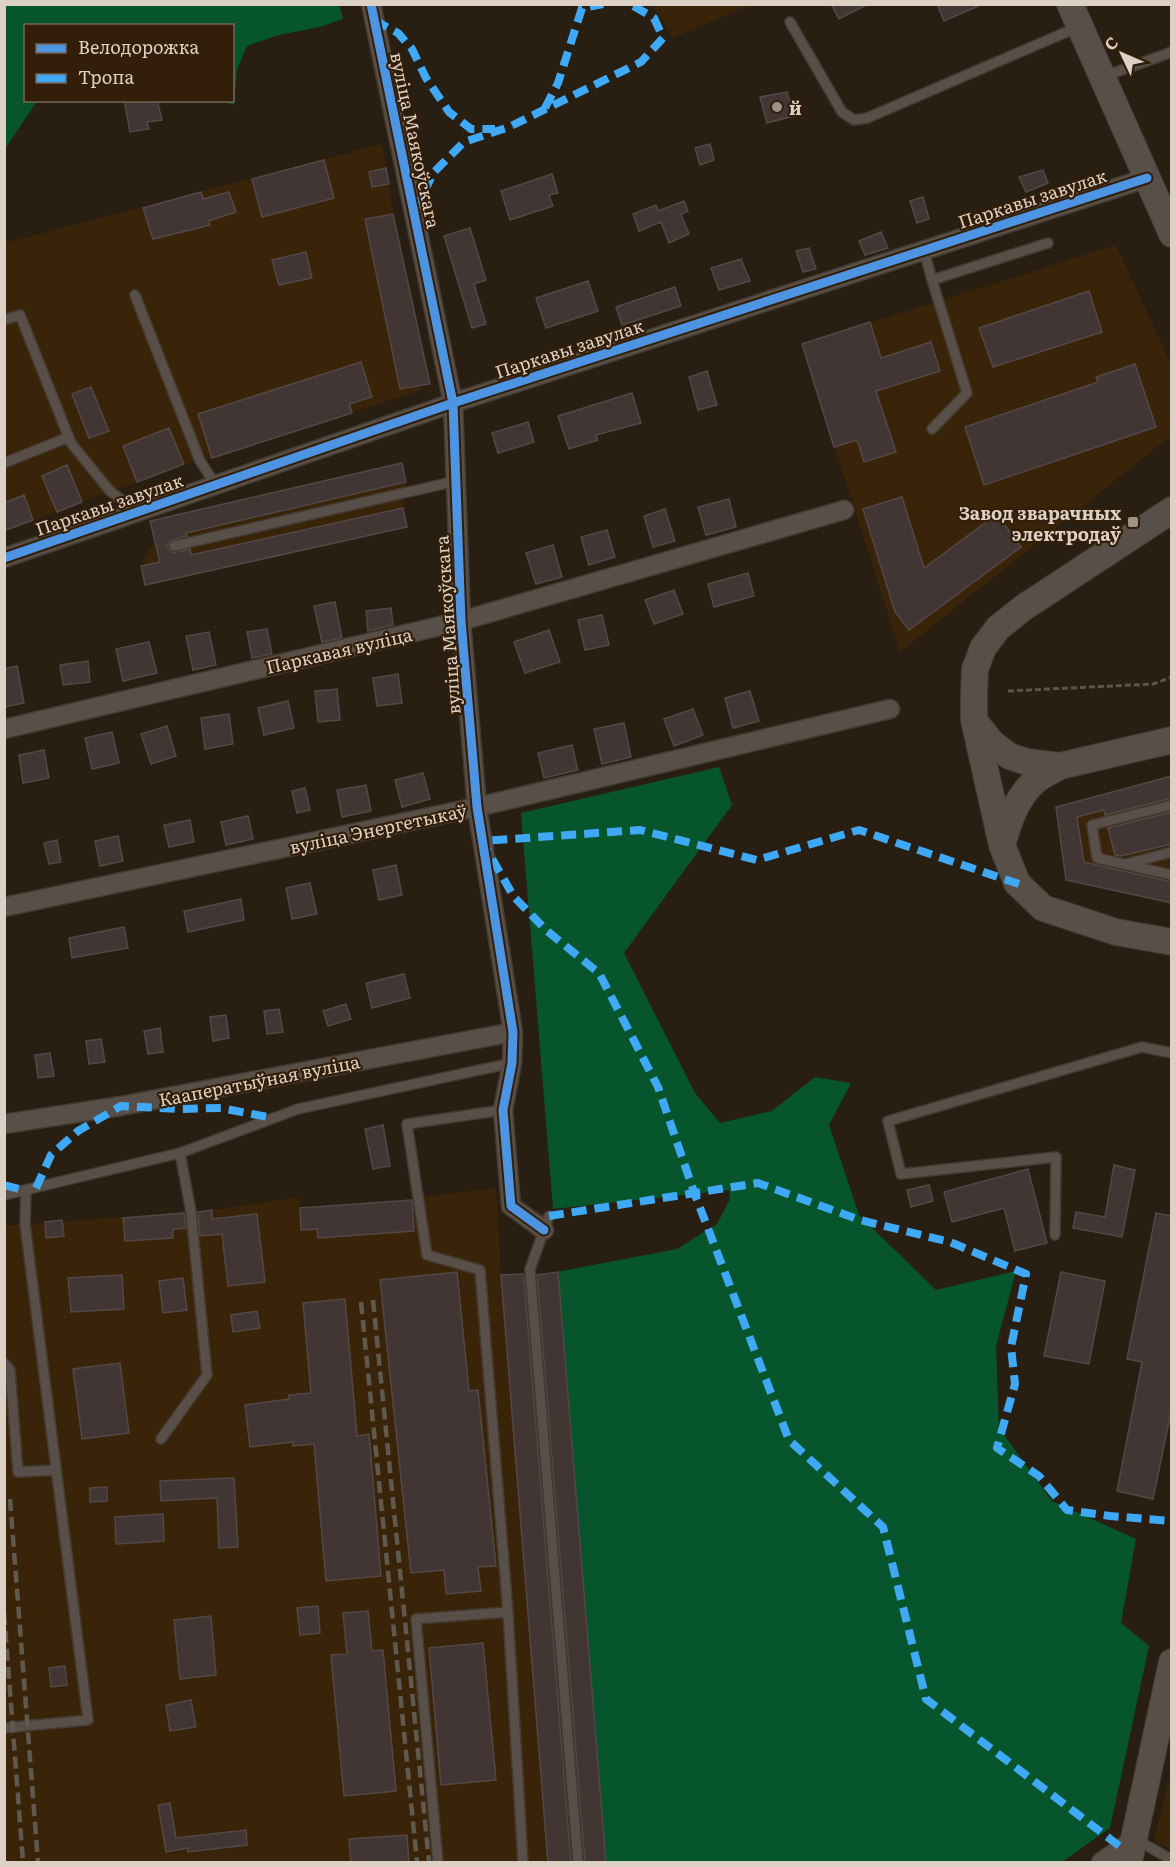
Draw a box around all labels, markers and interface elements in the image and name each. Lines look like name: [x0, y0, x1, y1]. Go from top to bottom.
legend: [24, 24, 234, 102]
north arrow: [1092, 24, 1152, 84]
text: С: [1098, 30, 1123, 55]
text: Велодорожка: [78, 33, 200, 60]
street label: вуліца Маякоўскага: [384, 49, 448, 231]
text: Тропа: [78, 63, 134, 90]
place label: й: [789, 94, 802, 121]
marker: й: [770, 100, 784, 114]
street label: Паркавы завулак: [954, 161, 1110, 235]
street label: Паркавы завулак: [491, 311, 647, 385]
street label: Паркавы завулак: [31, 466, 187, 542]
place label: Завод зварачных электродаў: [959, 499, 1121, 547]
marker: Завод зварачных электродаў: [1126, 515, 1140, 529]
street label: вуліца Маякоўскага: [427, 534, 467, 716]
street label: Паркавая вуліца: [263, 620, 415, 680]
street label: вуліца Энергетыкаў: [287, 796, 470, 860]
street label: Кааператыўная вуліца: [156, 1047, 362, 1113]

